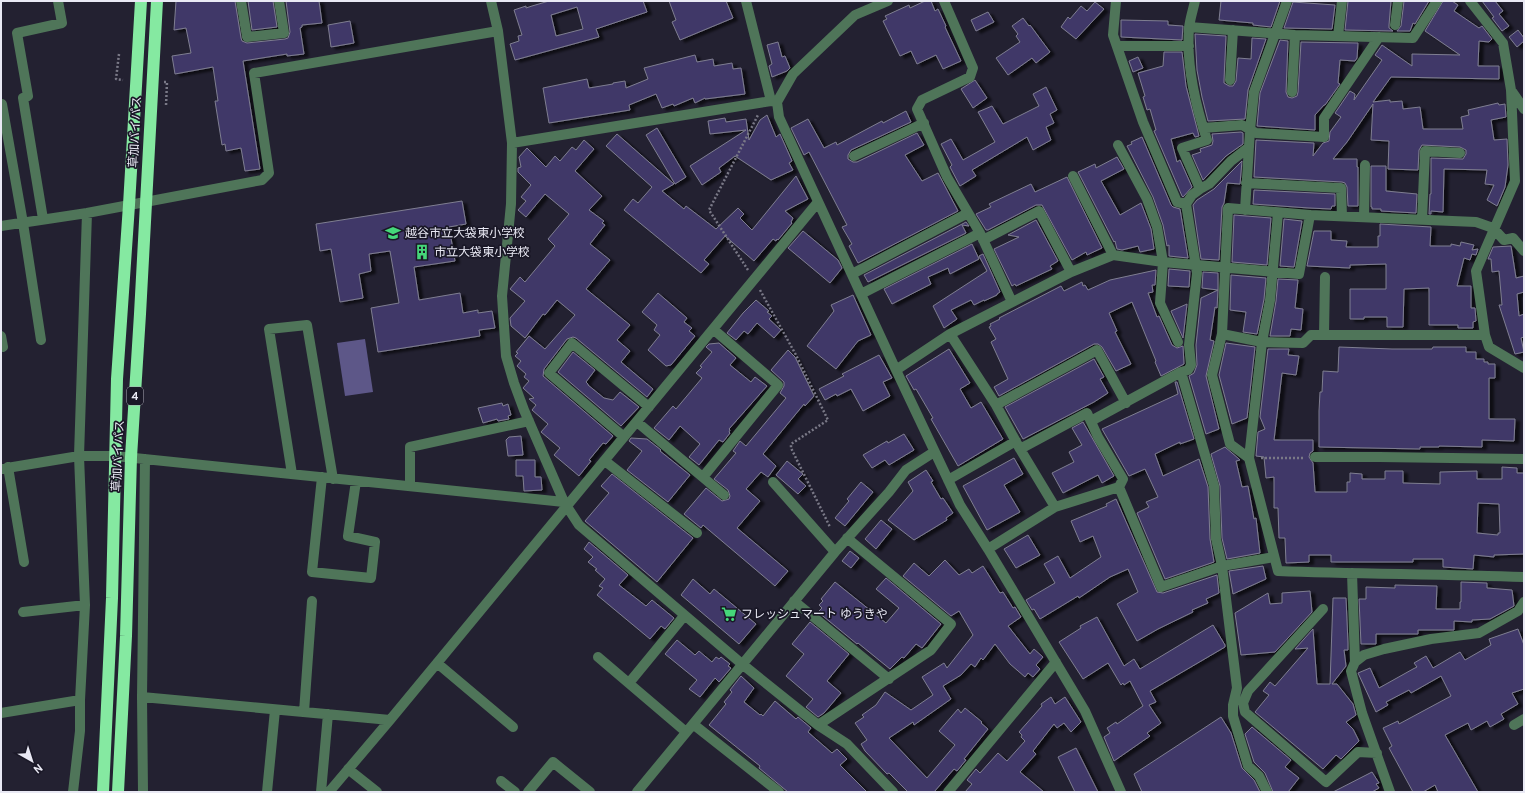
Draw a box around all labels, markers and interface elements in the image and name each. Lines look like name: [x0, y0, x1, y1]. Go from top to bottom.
street label: 草加バイパス: [126, 96, 146, 168]
school or university icon: 越谷市立大袋東小学校: [384, 224, 402, 242]
place label: 越谷市立大袋東小学校: [405, 226, 525, 242]
building icon: 市立大袋東小学校: [413, 243, 431, 261]
place label: 市立大袋東小学校: [434, 245, 530, 261]
road number: 4: [127, 387, 143, 405]
street label: 草加バイパス: [109, 420, 129, 492]
supermarket icon: フレッシュマート ゆうきや: [720, 605, 738, 623]
place label: フレッシュマート ゆうきや: [741, 607, 888, 623]
north arrow: [12, 741, 52, 781]
text: N: [30, 760, 45, 776]

